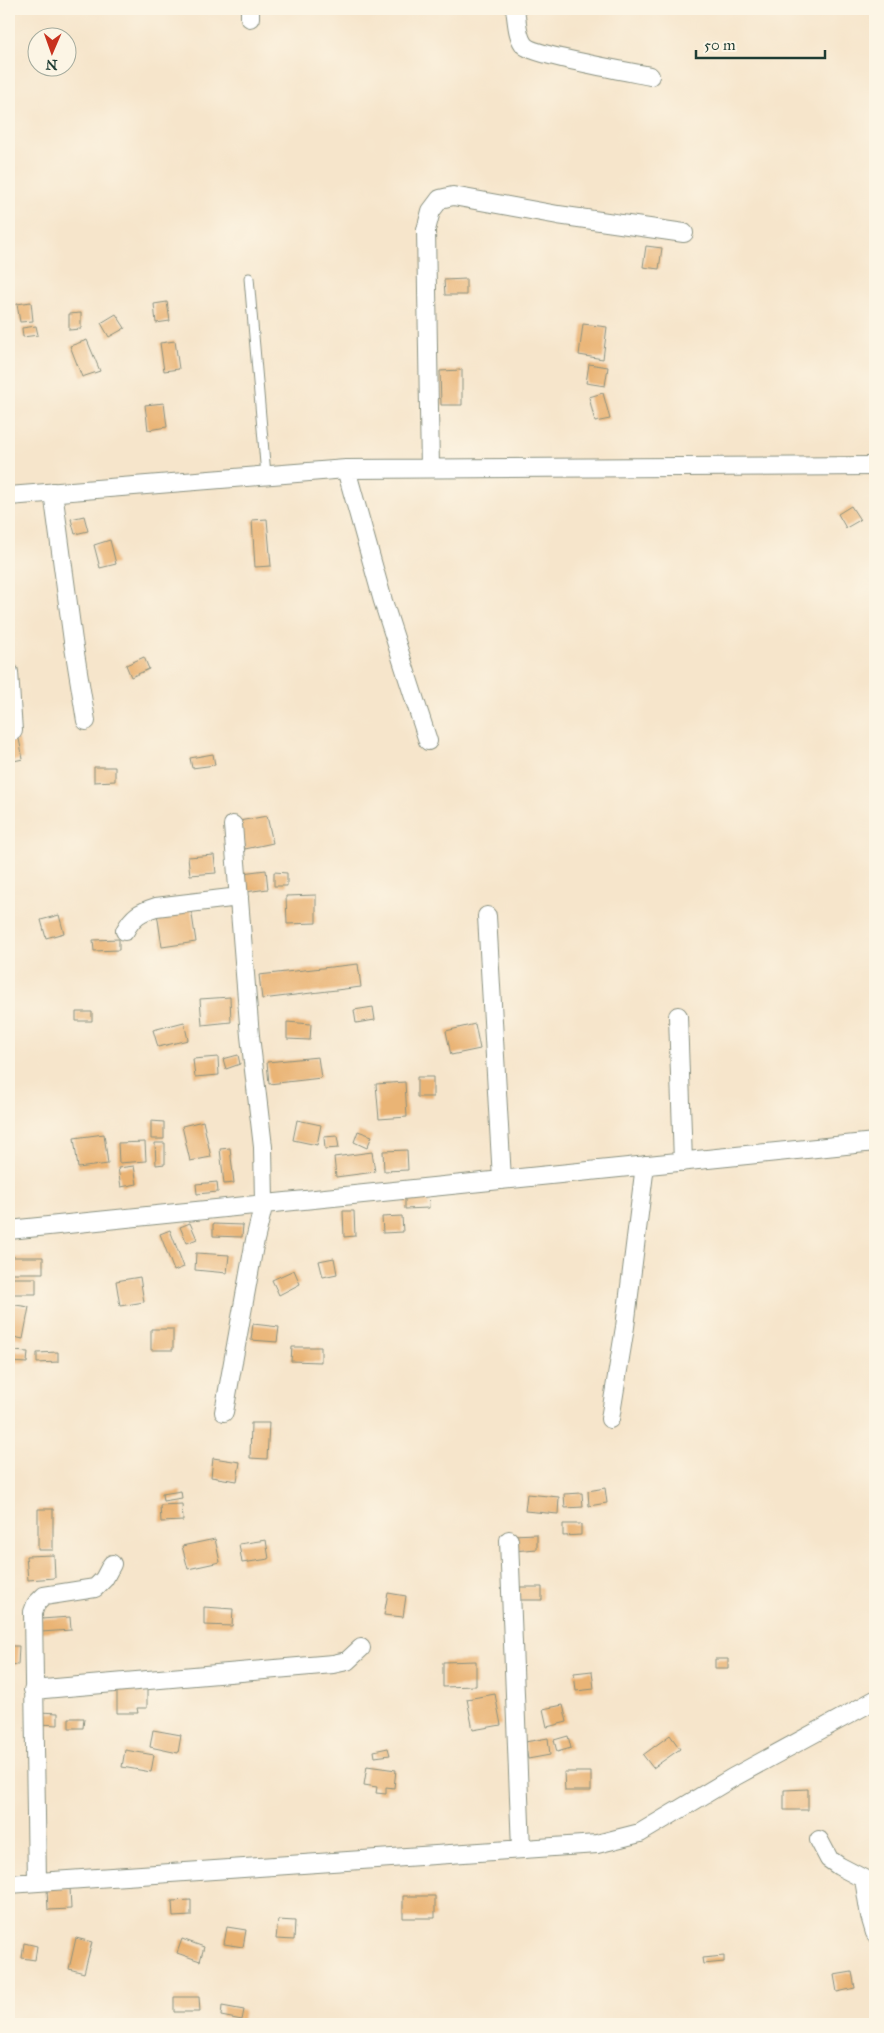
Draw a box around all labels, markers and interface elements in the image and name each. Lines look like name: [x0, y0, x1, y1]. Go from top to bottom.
north arrow: [28, 28, 78, 78]
scale bar: [696, 28, 825, 60]
text: 50 m: [704, 36, 736, 54]
text: N: [45, 56, 58, 73]

